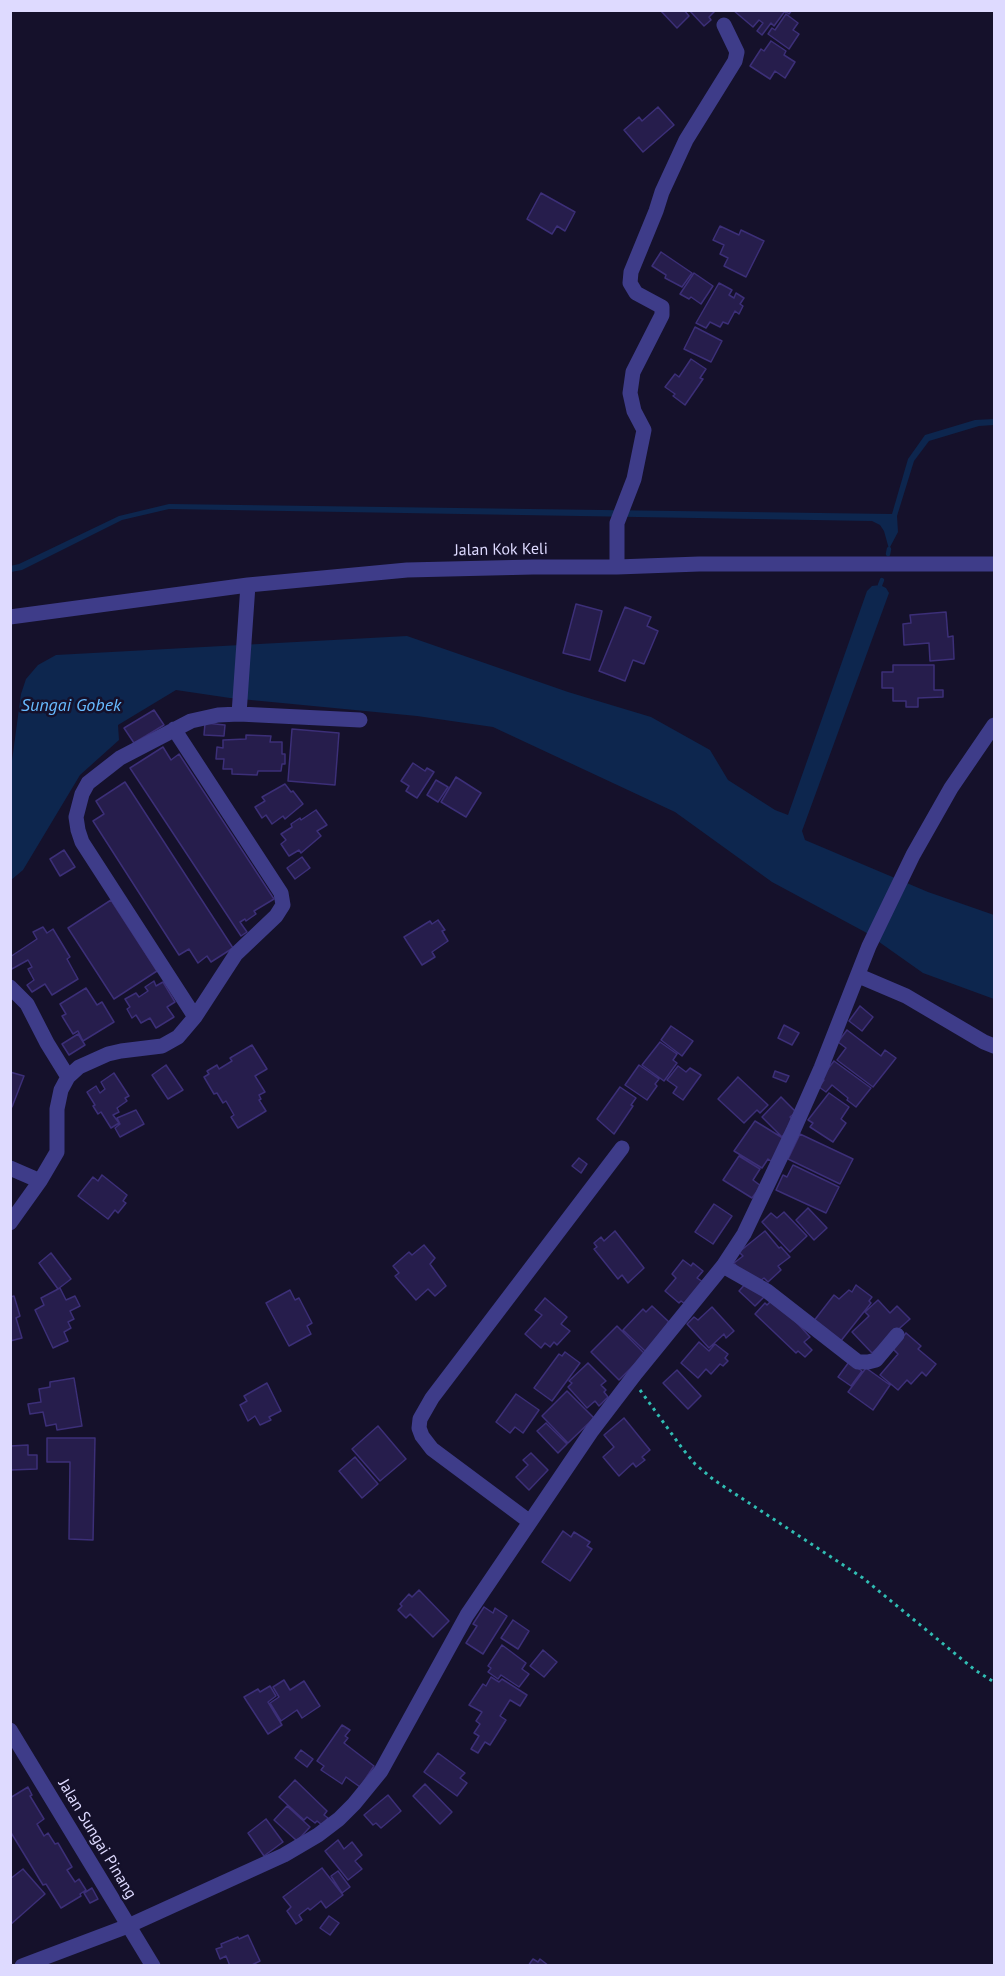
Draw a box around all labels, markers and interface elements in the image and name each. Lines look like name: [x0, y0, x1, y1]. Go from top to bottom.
street label: Jalan Kok Keli: [454, 540, 548, 560]
water label: Sungai Gobek: [21, 695, 121, 717]
street label: Jalan Sungai Pinang: [54, 1776, 140, 1902]

